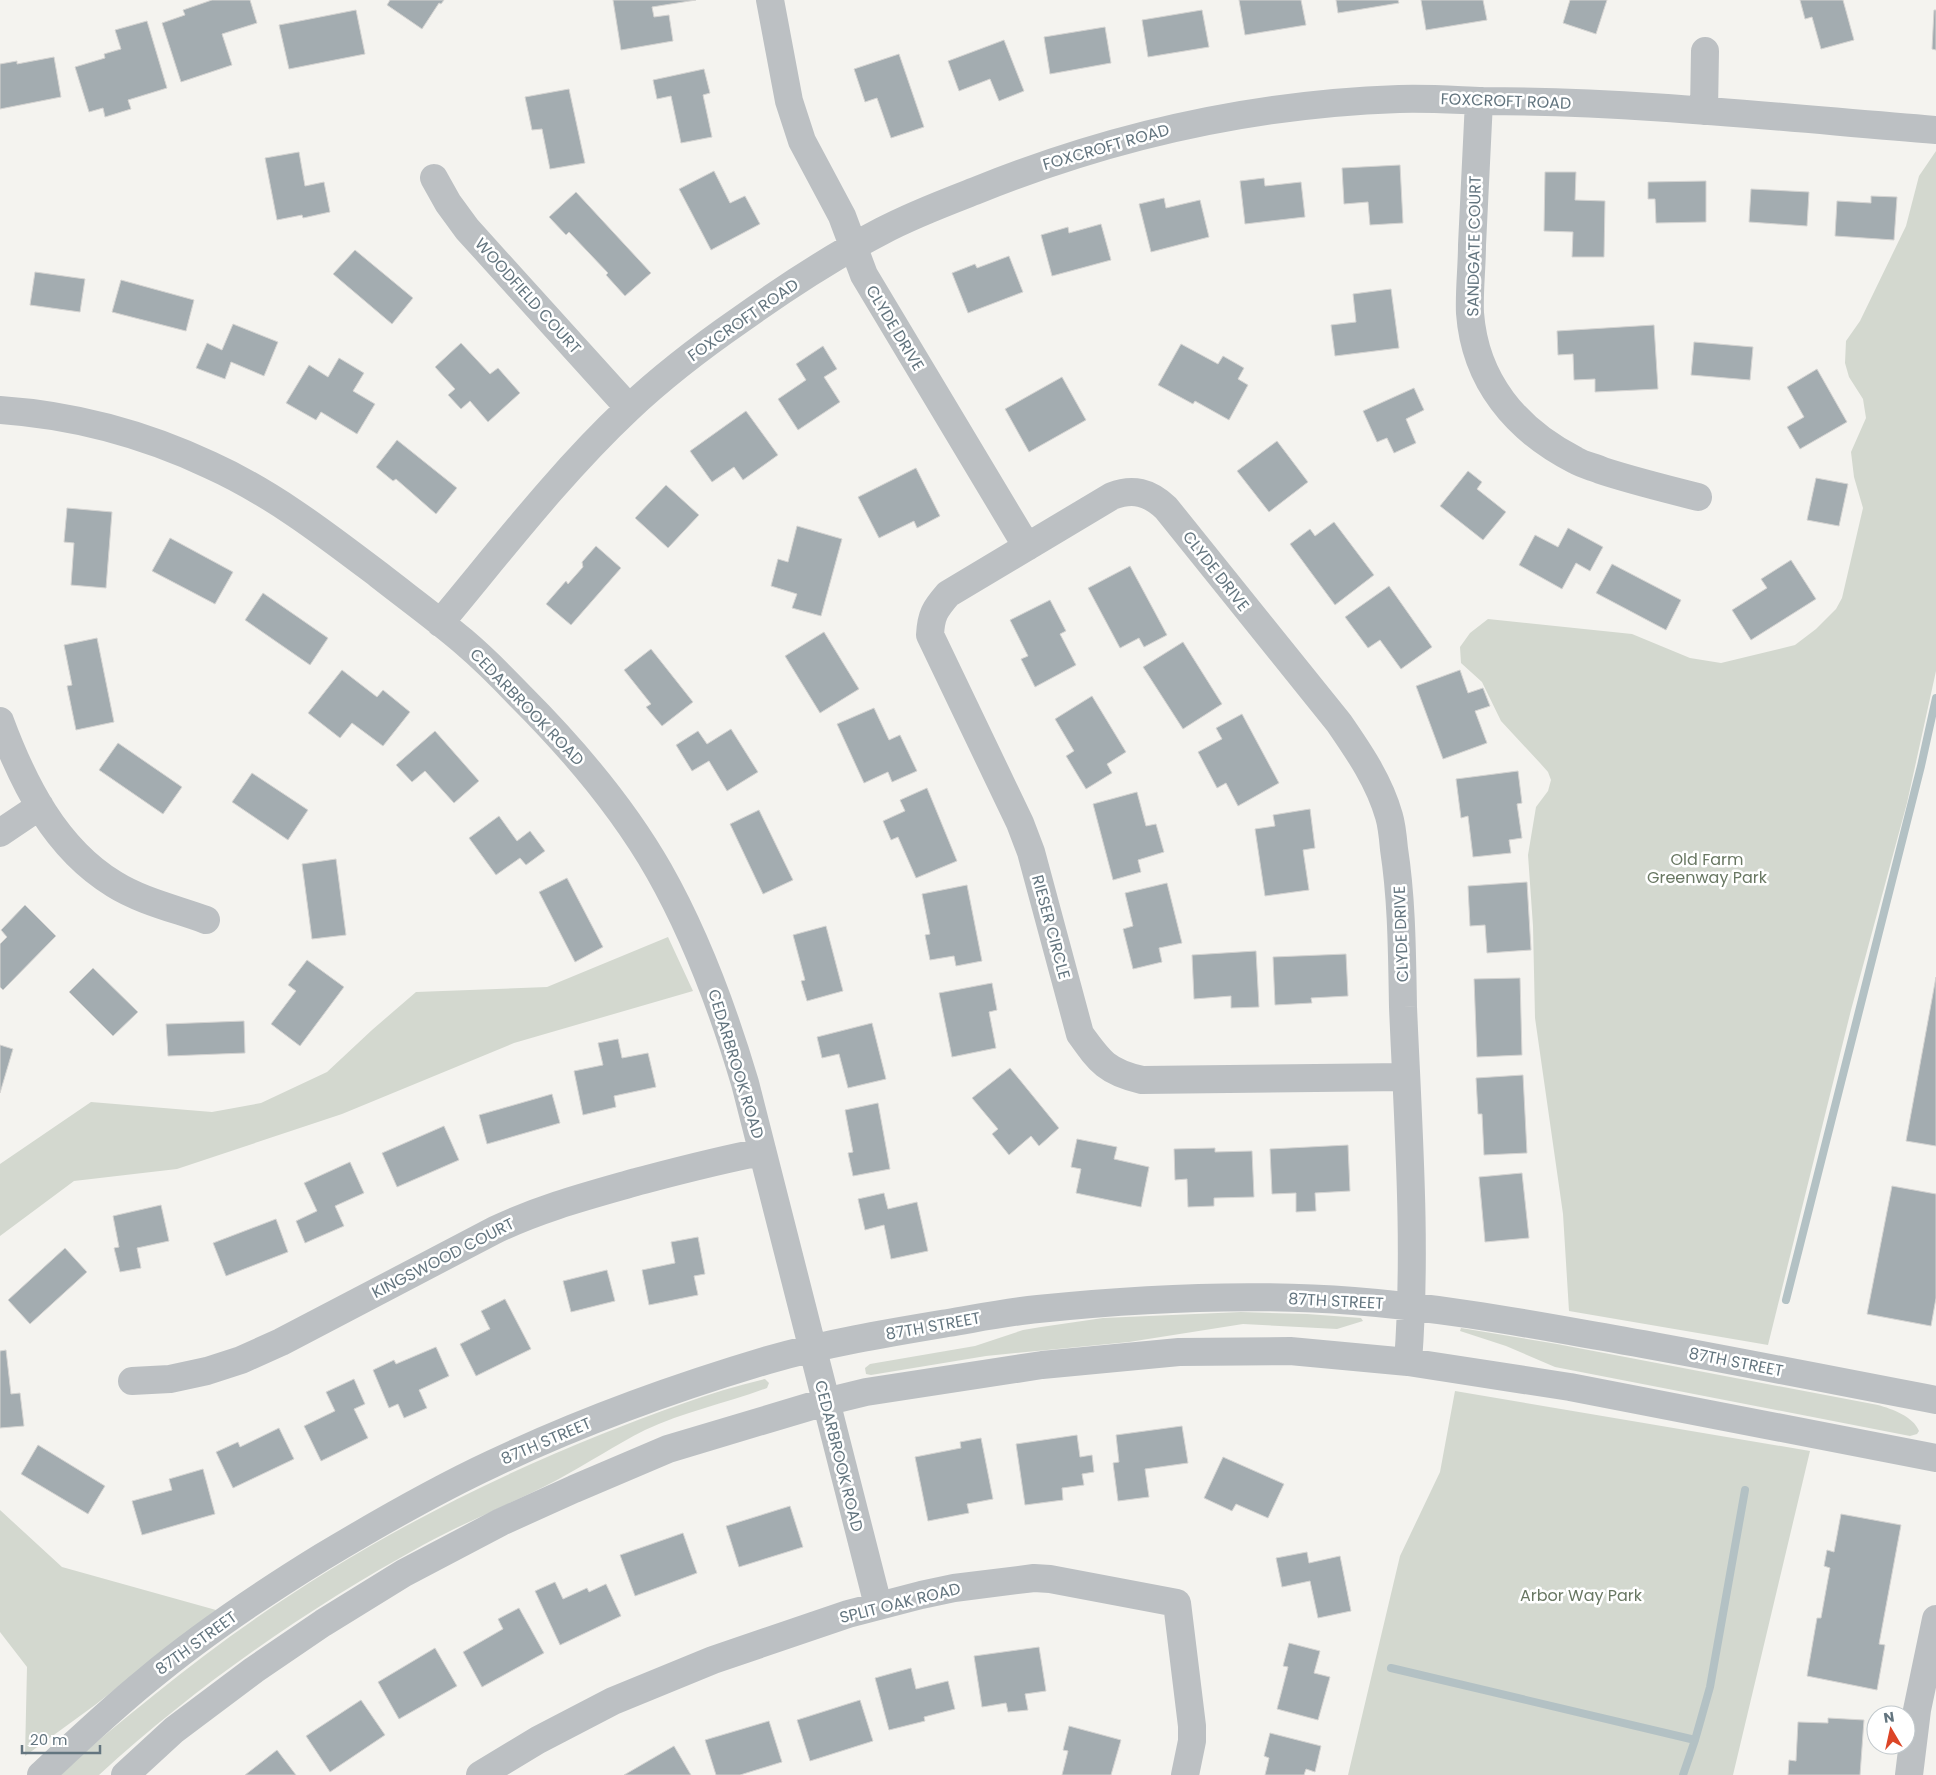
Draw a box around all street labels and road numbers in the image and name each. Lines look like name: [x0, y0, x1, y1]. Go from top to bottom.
street label: FOXCROFT ROAD: [1440, 87, 1572, 115]
street label: FOXCROFT ROAD: [1040, 118, 1172, 176]
street label: SANDGATE COURT: [1461, 175, 1487, 317]
street label: WOODFIELD COURT: [470, 233, 587, 359]
street label: FOXCROFT ROAD: [683, 273, 803, 367]
street label: CLYDE DRIVE: [860, 281, 930, 375]
street label: CLYDE DRIVE: [1177, 526, 1255, 616]
street label: CEDARBROOK ROAD: [465, 643, 589, 771]
street label: RIESER CIRCLE: [1026, 872, 1076, 982]
street label: CLYDE DRIVE: [1388, 885, 1414, 983]
street label: CEDARBROOK ROAD: [702, 986, 770, 1142]
street label: KINGSWOOD COURT: [368, 1212, 519, 1304]
street label: 87TH STREET: [1288, 1287, 1385, 1315]
street label: 87TH STREET: [884, 1306, 982, 1346]
street label: 87TH STREET: [1687, 1342, 1785, 1382]
street label: CEDARBROOK ROAD: [809, 1378, 869, 1534]
street label: 87TH STREET: [497, 1412, 595, 1470]
street label: SPLIT OAK ROAD: [837, 1577, 963, 1629]
street label: 87TH STREET: [151, 1605, 242, 1680]

